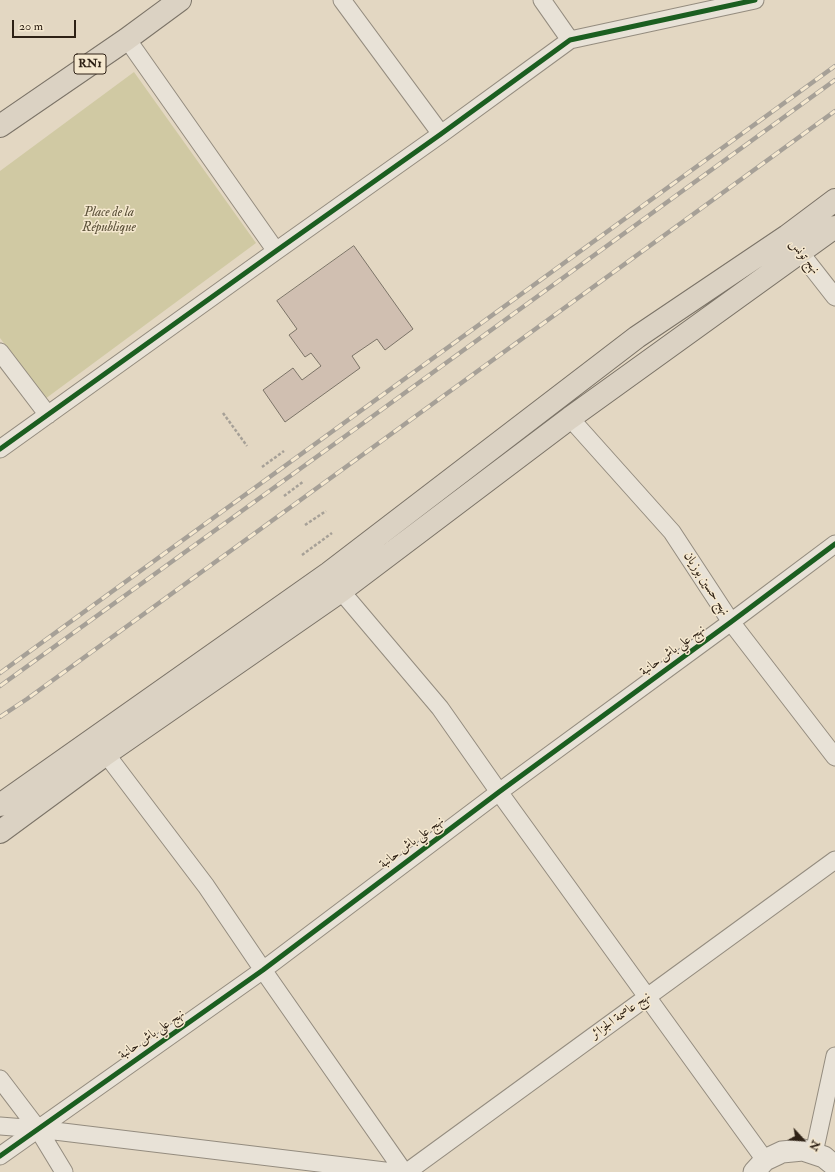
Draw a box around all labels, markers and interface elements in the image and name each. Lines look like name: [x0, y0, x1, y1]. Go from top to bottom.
scale bar: [14, 12, 78, 38]
text: 20 m: [19, 19, 43, 34]
road number: RN1: [74, 54, 106, 74]
park label: Place de la République: [82, 205, 136, 236]
street label: نهج تونس: [785, 236, 823, 278]
street label: نهج حسين بوزيان: [680, 549, 732, 619]
street label: نهج علي باش حانبة: [637, 622, 709, 680]
street label: نهج علي باش حانبة: [377, 814, 447, 872]
street label: نهج عاصمة الجزائر: [588, 989, 654, 1043]
street label: نهج علي باش حانبة: [116, 1007, 188, 1063]
north arrow: [783, 1120, 823, 1160]
text: N: [806, 1138, 822, 1153]

